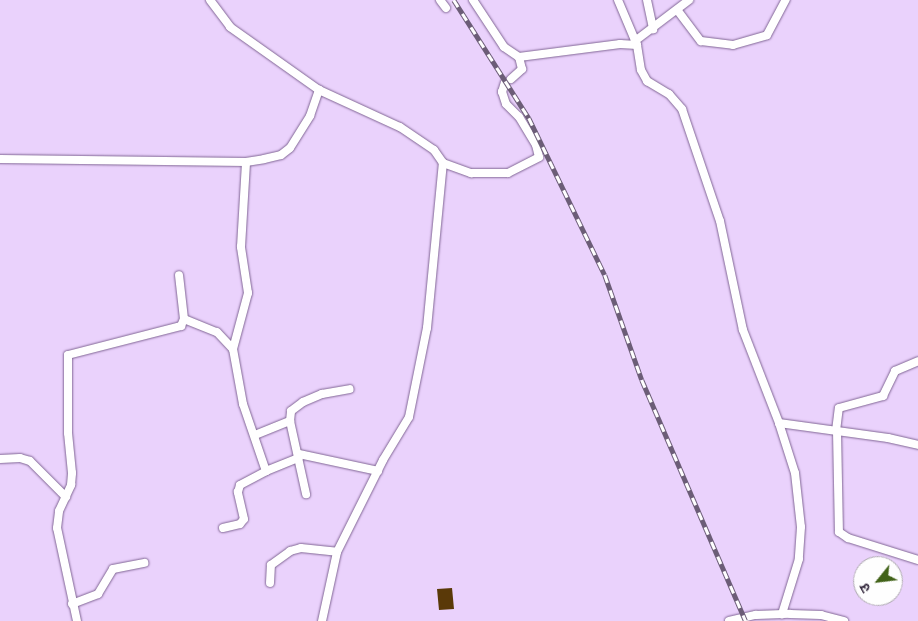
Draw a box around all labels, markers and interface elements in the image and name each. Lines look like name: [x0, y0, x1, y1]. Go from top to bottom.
north arrow: [853, 556, 903, 606]
text: उ: [857, 581, 874, 595]

